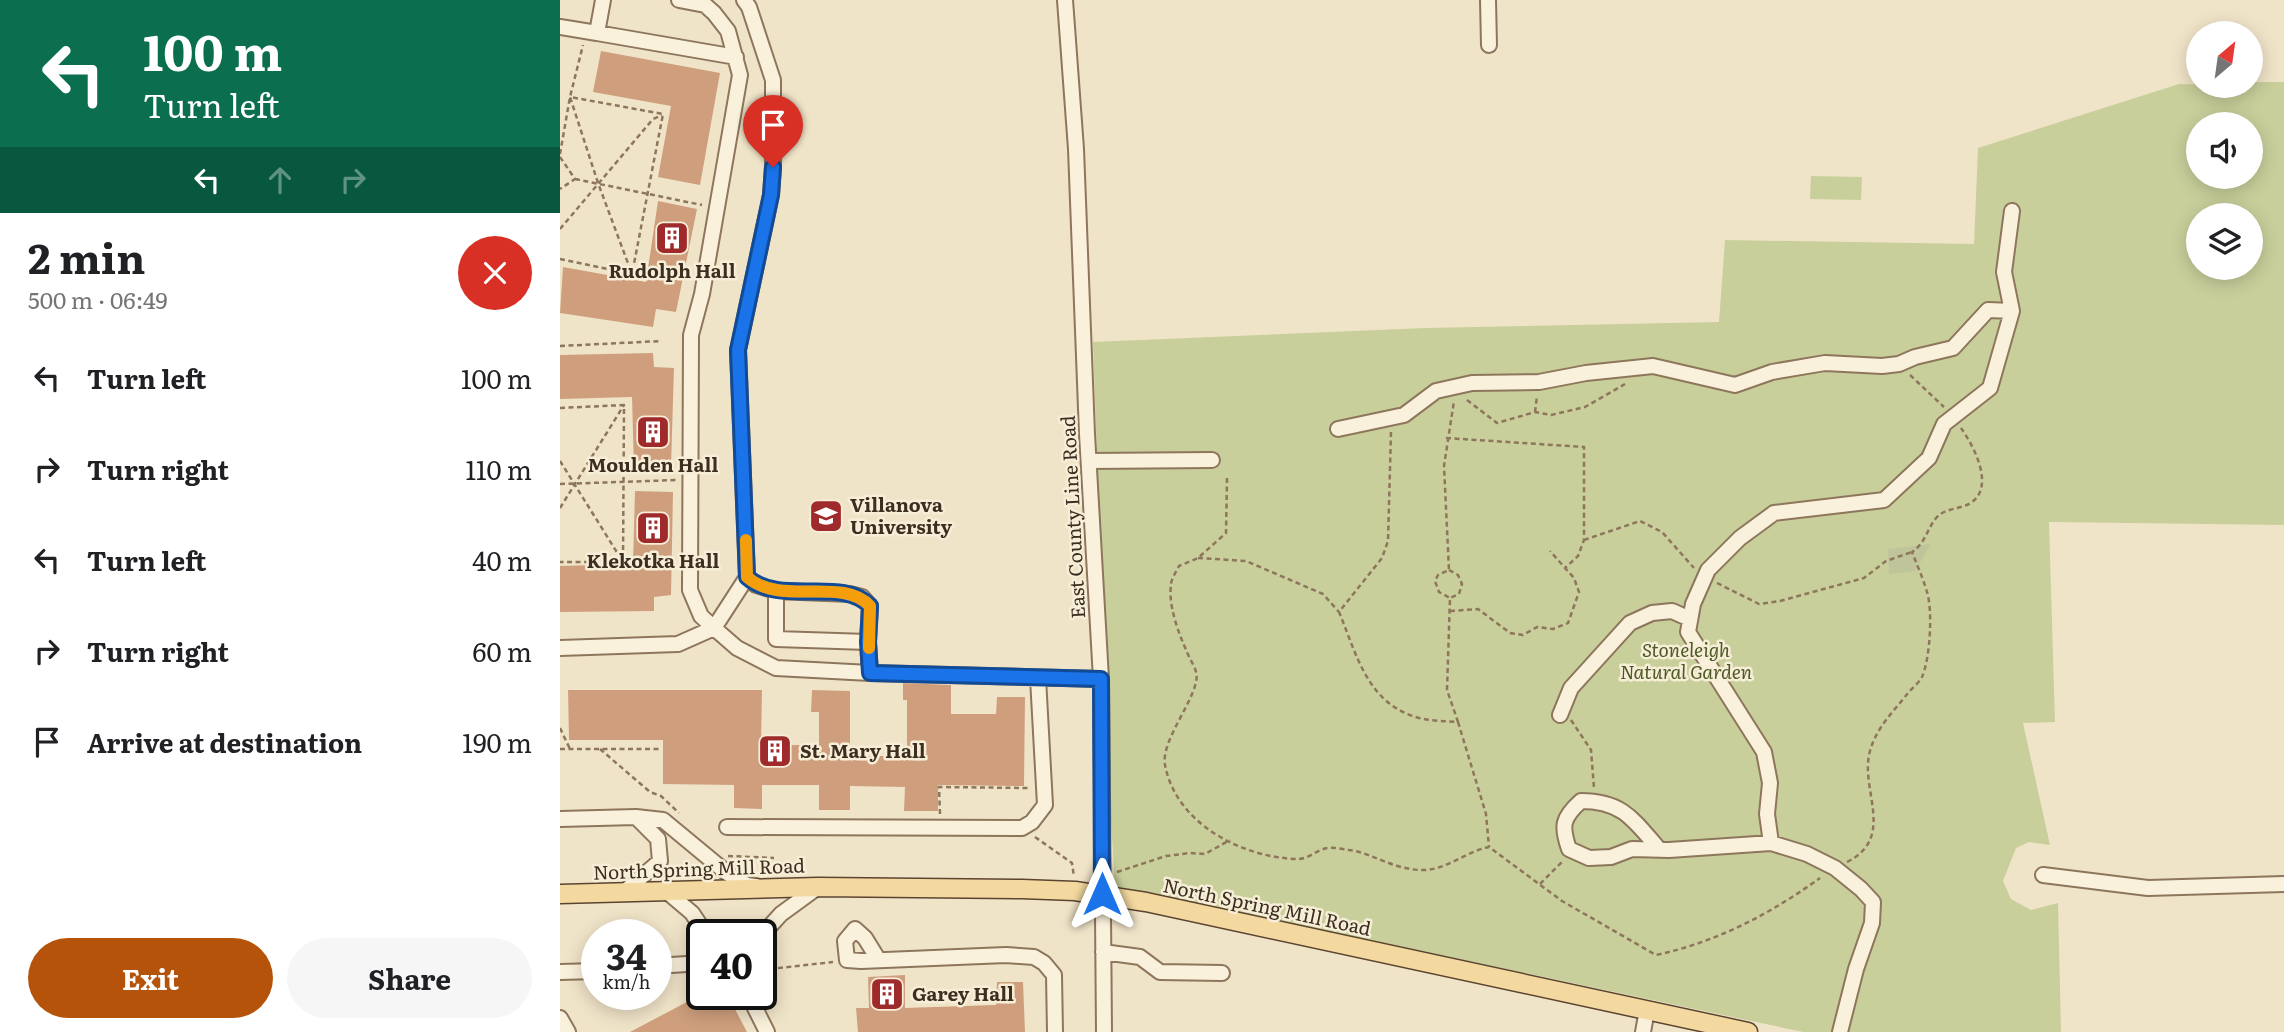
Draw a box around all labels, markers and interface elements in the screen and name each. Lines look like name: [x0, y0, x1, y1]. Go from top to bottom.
text: 100 m: [143, 13, 282, 86]
north arrow: [2186, 21, 2263, 98]
map controls: [2186, 21, 2263, 280]
icon: left: [28, 28, 119, 119]
text: Turn left: [143, 80, 280, 128]
pin: [743, 95, 803, 167]
icon: arrive: [754, 106, 792, 144]
button: sound: [2186, 112, 2263, 189]
icon: left: [188, 161, 226, 199]
icon: ahead: [261, 161, 299, 199]
icon: right: [334, 161, 372, 199]
button: layers: [2186, 203, 2263, 280]
building icon: Rudolph Hall: [653, 219, 691, 257]
text: 2 min: [28, 225, 145, 287]
button: close: [458, 236, 532, 310]
place label: Rudolph Hall: [608, 256, 736, 284]
text: 500 m · 06:49: [28, 282, 168, 316]
text: Turn left: [87, 358, 206, 397]
text: 100 m: [461, 358, 532, 397]
icon: left: [28, 359, 66, 397]
building icon: Moulden Hall: [634, 413, 672, 451]
street label: East County Line Road: [1053, 414, 1091, 619]
text: Turn right: [87, 449, 229, 488]
text: 110 m: [465, 449, 532, 488]
icon: right: [28, 450, 66, 488]
place label: Moulden Hall: [588, 450, 718, 478]
place label: Villanova University: [850, 490, 952, 540]
school or university icon: Villanova University: [807, 497, 845, 535]
building icon: Klekotka Hall: [634, 509, 672, 547]
text: Turn left: [87, 540, 206, 579]
text: 40 m: [472, 540, 532, 579]
icon: left: [28, 541, 66, 579]
place label: Klekotka Hall: [586, 546, 720, 574]
text: Turn right: [87, 631, 229, 670]
text: 60 m: [473, 631, 532, 670]
icon: right: [28, 632, 66, 670]
park label: Stoneleigh Natural Garden: [1620, 635, 1753, 685]
text: Arrive at destination: [87, 722, 362, 761]
text: 190 m: [462, 722, 532, 761]
icon: arrive: [28, 723, 66, 761]
building icon: St. Mary Hall: [756, 732, 794, 770]
place label: St. Mary Hall: [800, 736, 926, 764]
street label: North Spring Mill Road: [593, 850, 806, 886]
position arrow: [1065, 857, 1139, 931]
street label: North Spring Mill Road: [1161, 870, 1374, 942]
speed limit sign: 40: [686, 919, 777, 1010]
text: 34: [606, 929, 647, 981]
button: Exit: [28, 938, 273, 1018]
button: Share: [287, 938, 532, 1018]
text: km/h: [603, 968, 650, 995]
building icon: Garey Hall: [868, 975, 906, 1013]
place label: Garey Hall: [912, 979, 1014, 1007]

